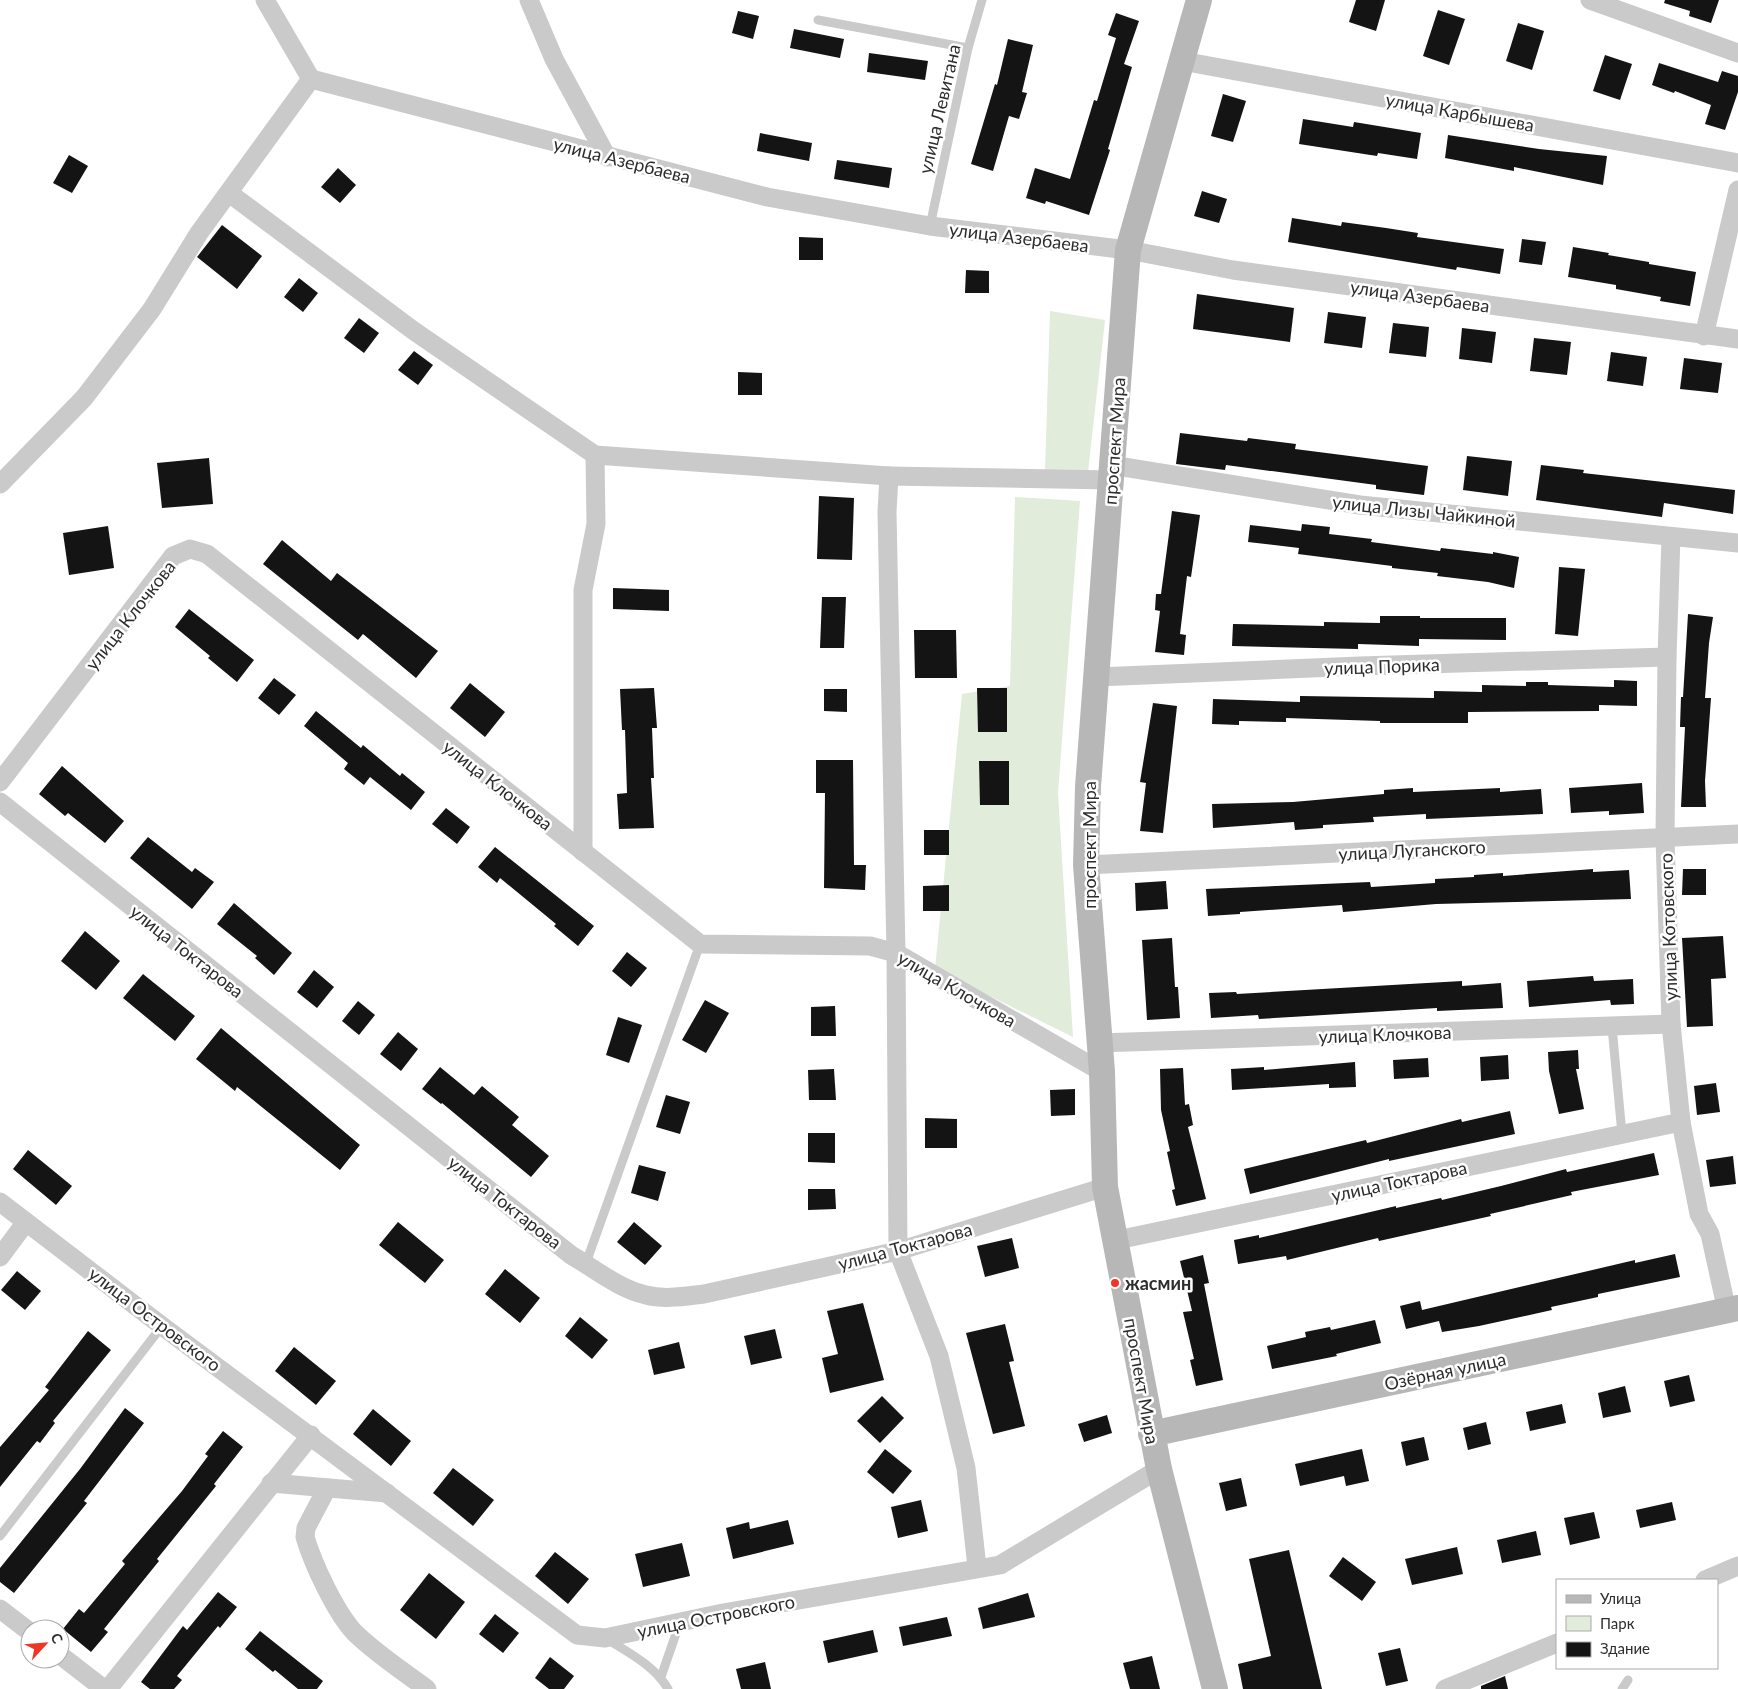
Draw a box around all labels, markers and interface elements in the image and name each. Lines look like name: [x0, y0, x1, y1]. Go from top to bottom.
street label: улица Левитана: [913, 42, 965, 176]
street label: улица Карбышева: [1384, 88, 1536, 136]
street label: улица Азербаева: [551, 132, 693, 188]
street label: улица Азербаева: [948, 218, 1090, 256]
street label: улица Азербаева: [1349, 275, 1491, 317]
street label: проспект Мира: [1099, 377, 1129, 505]
street label: улица Лизы Чайкиной: [1331, 490, 1517, 532]
street label: улица Клочкова: [80, 556, 180, 674]
street label: улица Порика: [1324, 653, 1440, 679]
street label: улица Клочкова: [439, 735, 557, 835]
street label: проспект Мира: [1078, 781, 1100, 909]
street label: улица Луганского: [1338, 835, 1486, 865]
street label: улица Котовского: [1654, 853, 1682, 1001]
street label: улица Токтарова: [126, 900, 248, 1002]
street label: улица Клочкова: [894, 946, 1020, 1032]
street label: улица Клочкова: [1318, 1021, 1452, 1047]
street label: улица Токтарова: [444, 1151, 566, 1253]
street label: улица Токтарова: [1329, 1156, 1469, 1206]
street label: улица Токтарова: [836, 1218, 974, 1274]
street label: улица Островского: [85, 1262, 225, 1376]
place label: жасмин: [1125, 1272, 1191, 1294]
marker: жасмин: [1109, 1277, 1121, 1289]
street label: проспект Мира: [1120, 1316, 1164, 1446]
street label: Озёрная улица: [1382, 1347, 1508, 1395]
legend: [1556, 1579, 1718, 1669]
text: Улица: [1600, 1589, 1641, 1607]
street label: улица Островского: [635, 1590, 797, 1642]
text: Парк: [1600, 1614, 1635, 1632]
north arrow: [20, 1619, 70, 1669]
text: С: [47, 1630, 67, 1647]
text: Здание: [1600, 1639, 1650, 1657]

